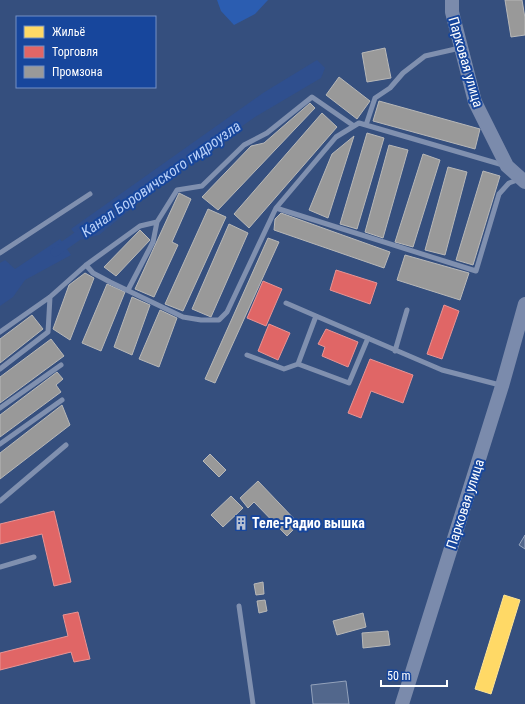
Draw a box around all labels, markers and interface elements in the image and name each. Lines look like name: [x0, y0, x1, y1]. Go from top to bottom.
street label: Парковая улица: [445, 15, 487, 109]
legend: [16, 16, 156, 88]
text: Жильё: [52, 25, 85, 39]
text: Торговля: [52, 45, 98, 59]
text: Промзона: [52, 65, 103, 79]
water label: Канал Боровичского гидроузла: [78, 117, 244, 241]
street label: Парковая улица: [443, 457, 487, 551]
building icon: Теле-Радио вышка: [233, 515, 249, 531]
place label: Теле-Радио вышка: [252, 515, 365, 531]
scale bar: [381, 662, 447, 688]
text: 50 m: [387, 669, 411, 683]

